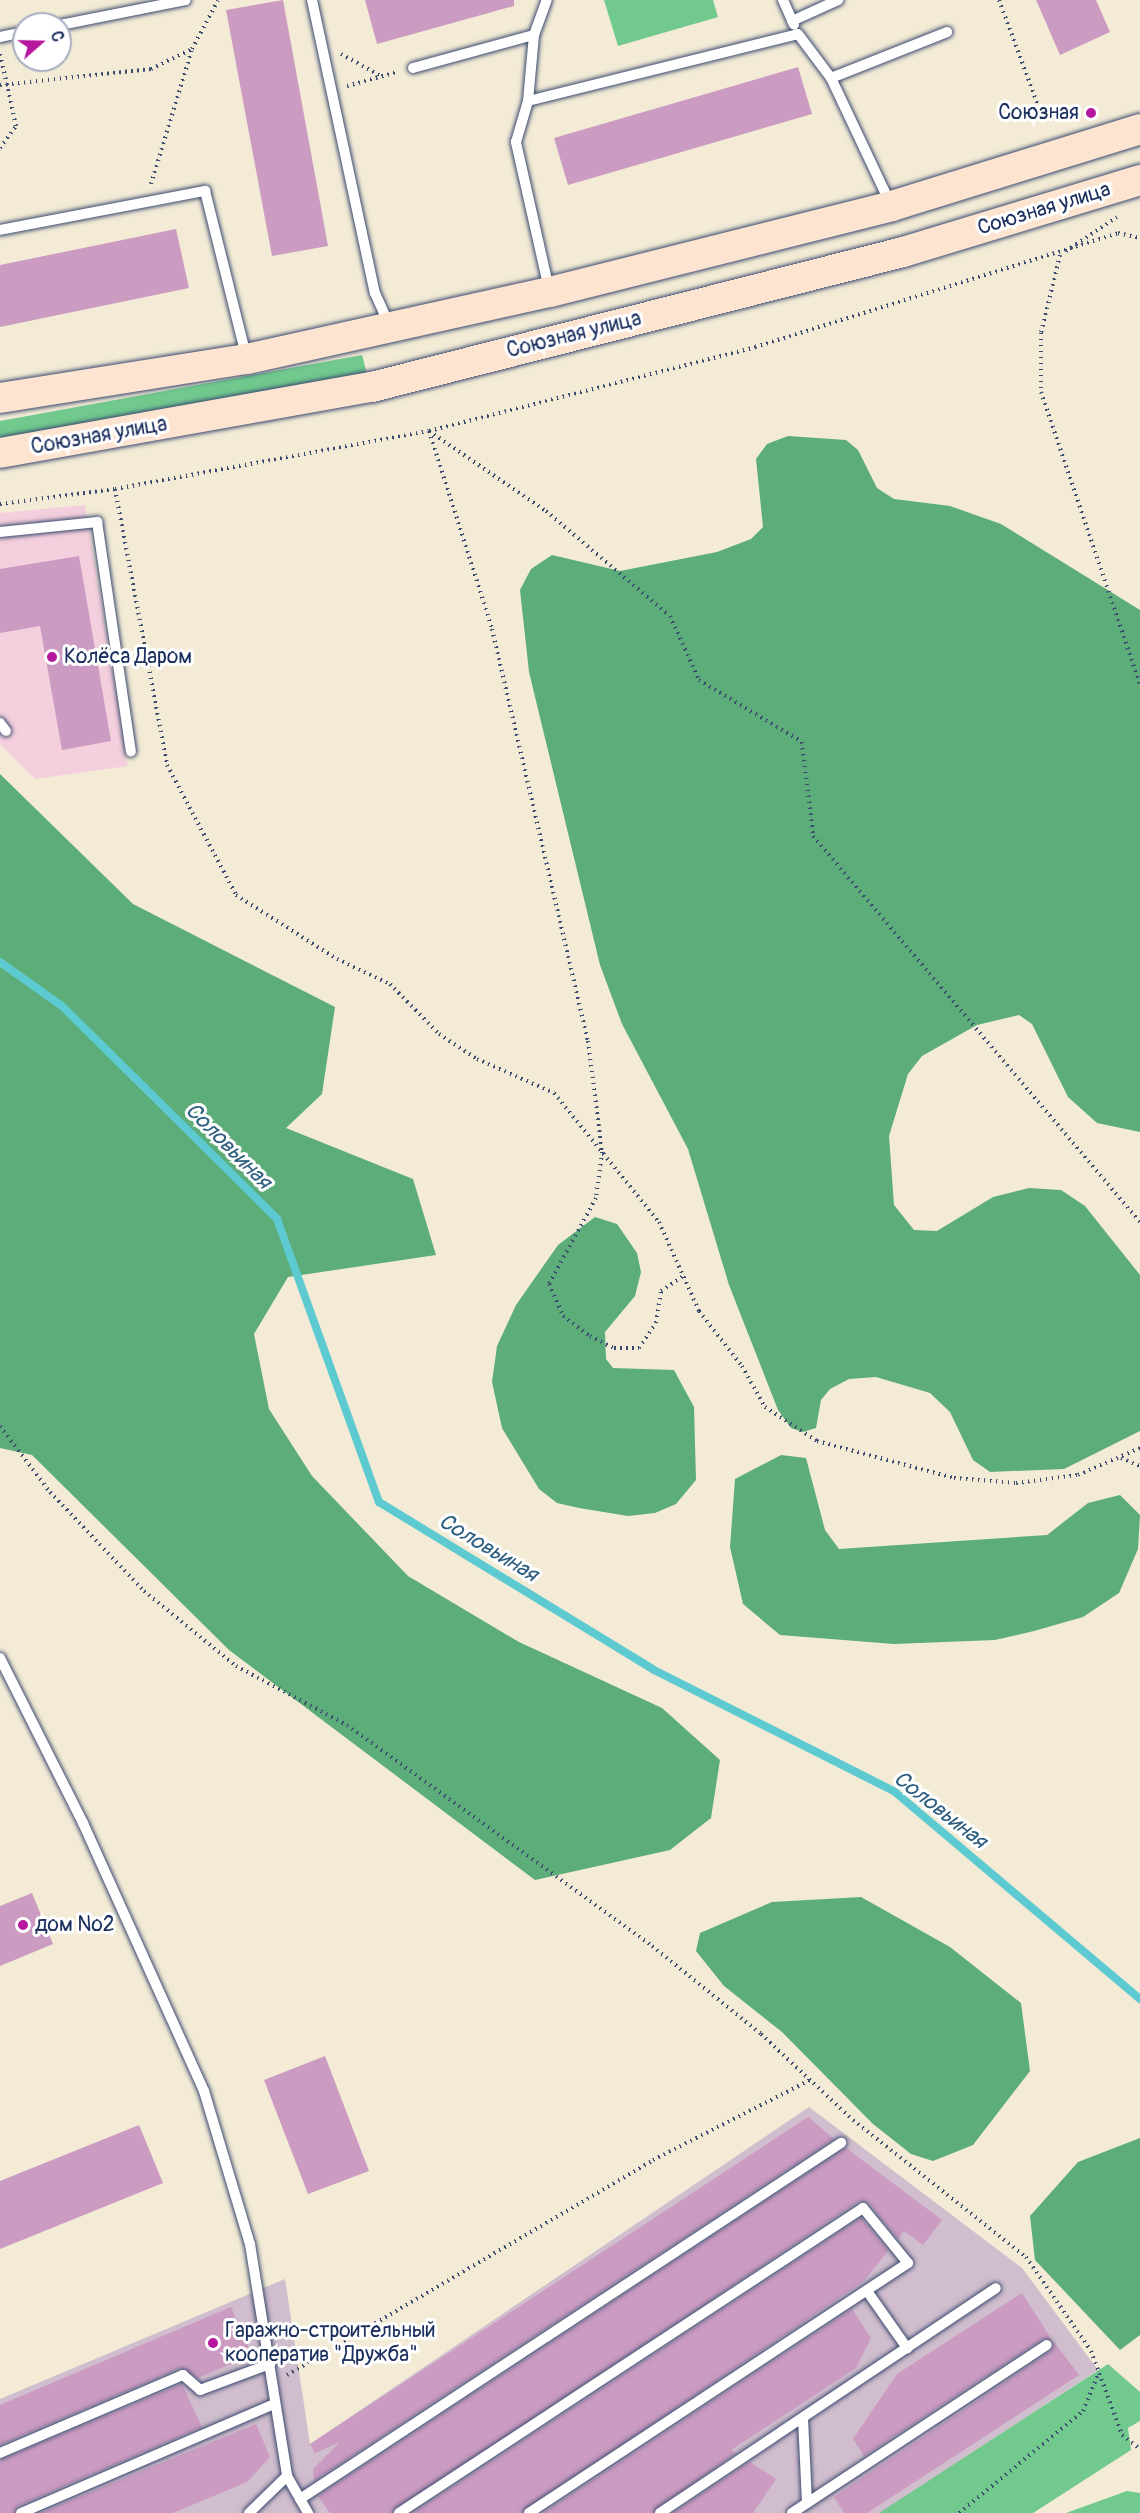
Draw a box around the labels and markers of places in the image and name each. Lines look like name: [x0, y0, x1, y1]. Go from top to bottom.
place label: Союзная: [998, 100, 1079, 126]
marker: Союзная: [1084, 106, 1098, 120]
place label: Колёса Даром: [64, 644, 192, 670]
marker: Колёса Даром: [45, 650, 59, 664]
place label: дом №2: [35, 1912, 114, 1938]
marker: дом №2: [16, 1918, 30, 1932]
place label: Гаражно-строительный кооператив "Дружба": [225, 2318, 436, 2368]
marker: Гаражно-строительный кооператив "Дружба": [206, 2336, 220, 2350]

